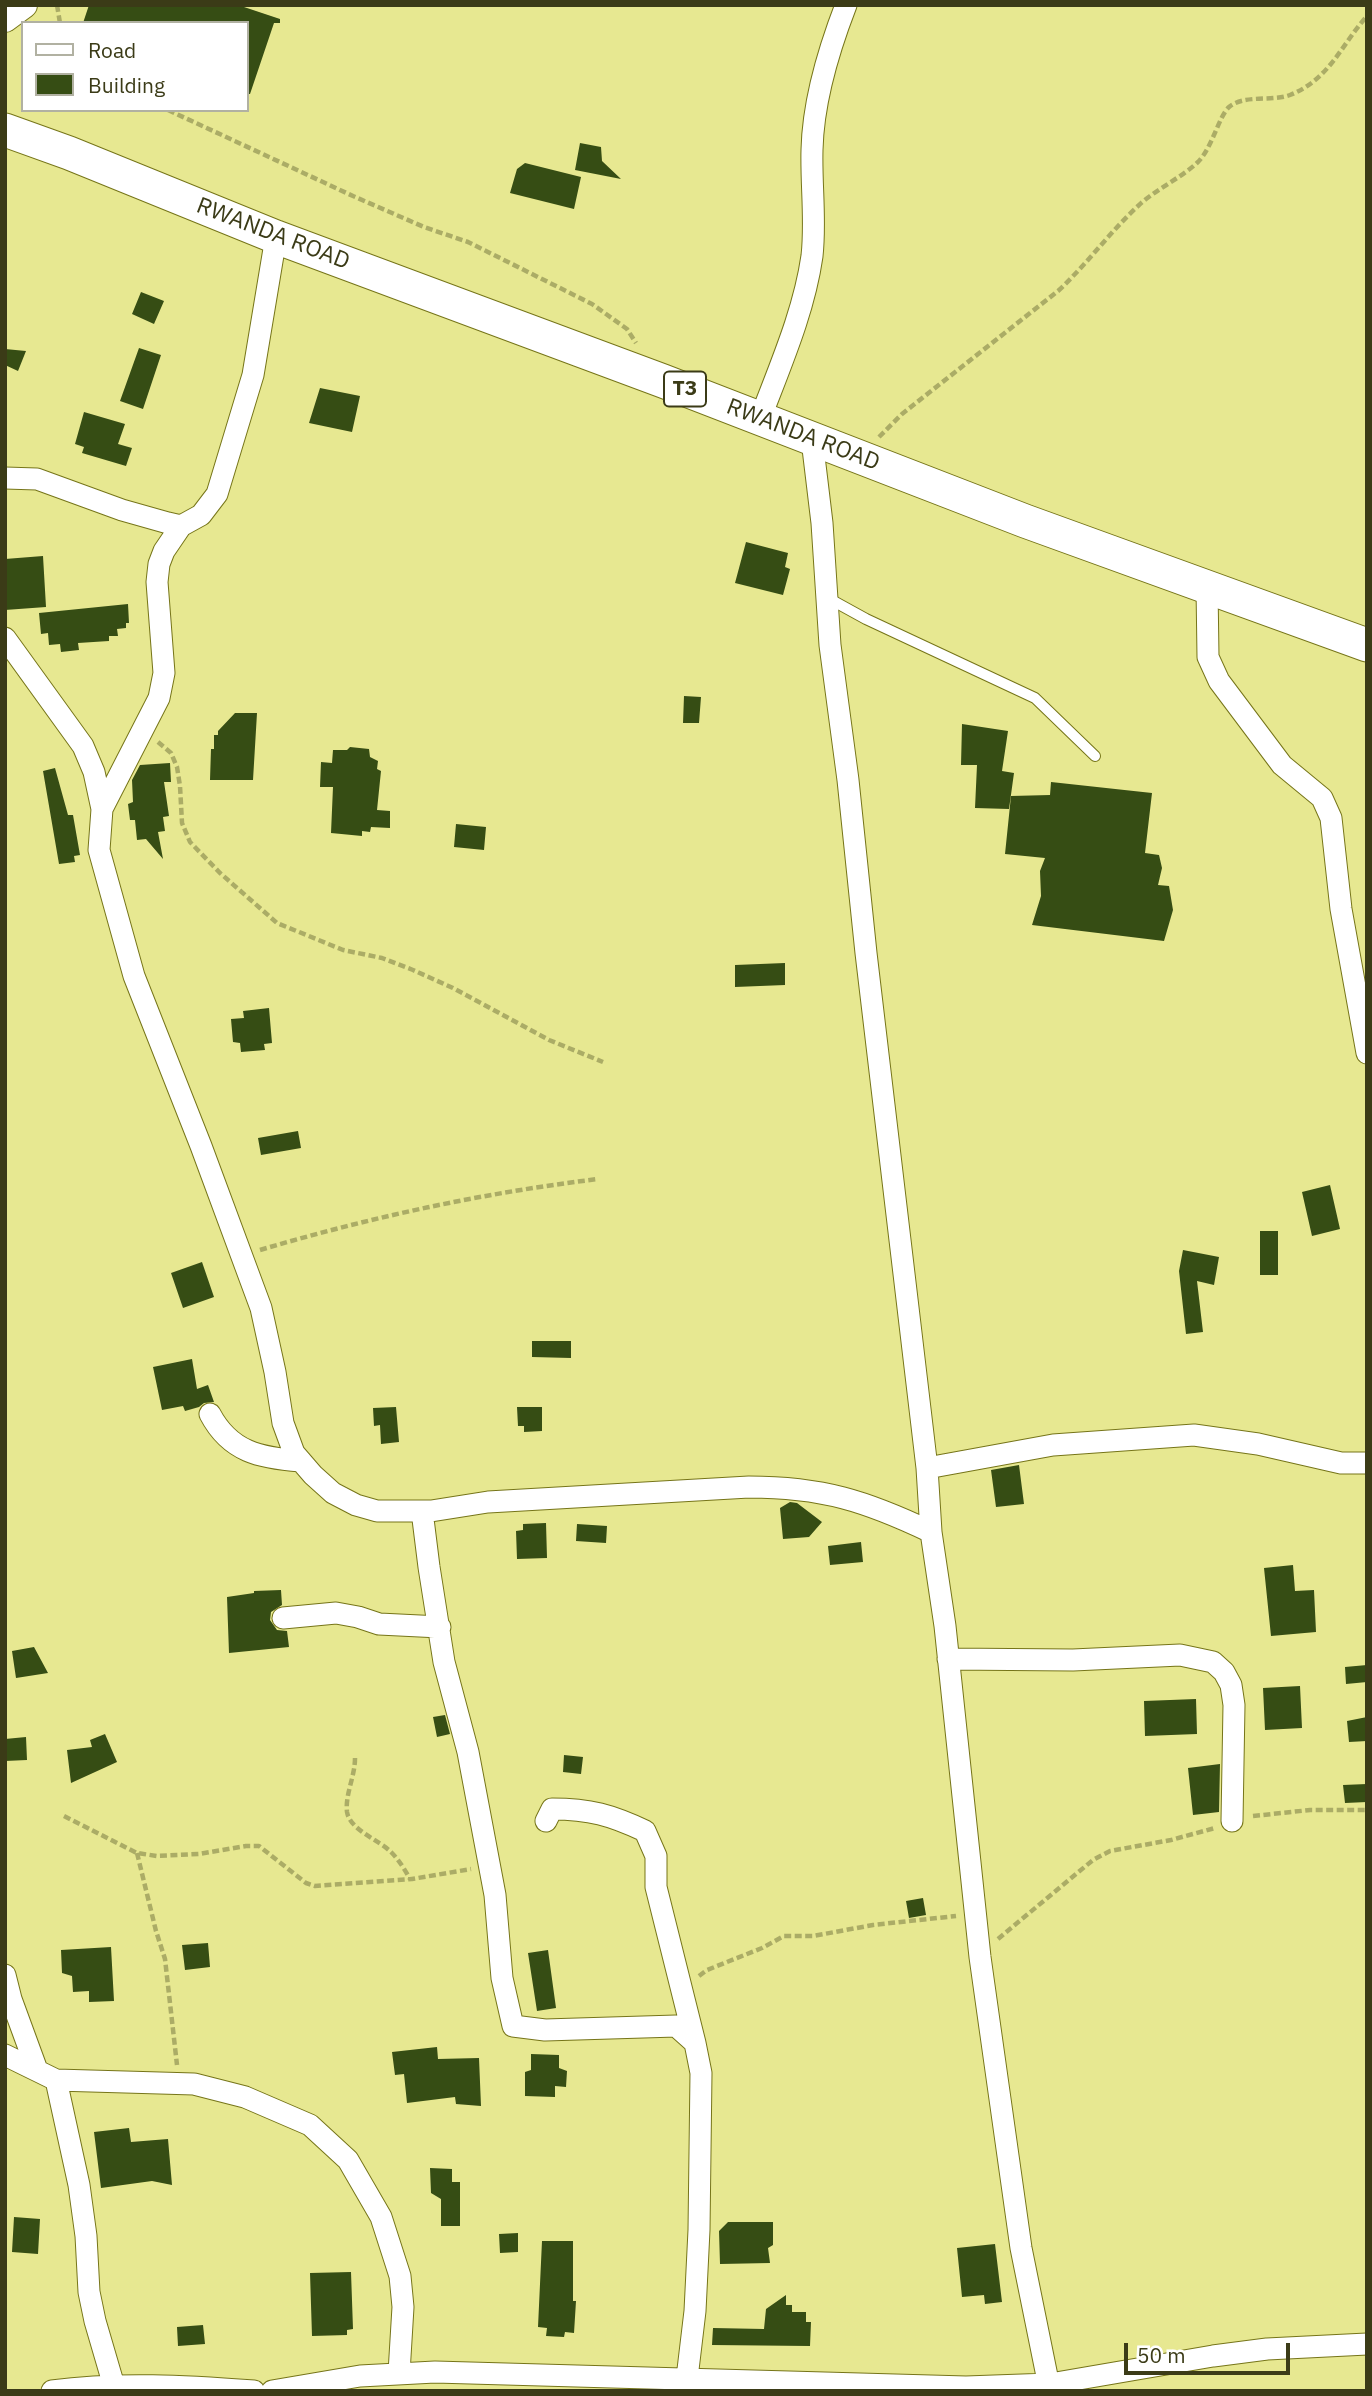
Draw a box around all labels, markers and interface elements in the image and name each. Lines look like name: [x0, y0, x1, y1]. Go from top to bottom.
legend: [21, 21, 248, 112]
text: Road: [88, 36, 136, 64]
text: Building: [88, 71, 165, 99]
street label: RWANDA ROAD: [192, 192, 354, 276]
road number: T3: [664, 372, 706, 406]
street label: RWANDA ROAD: [722, 393, 884, 477]
scale bar: [1127, 2330, 1293, 2374]
text: 50 m: [1137, 2341, 1186, 2369]

